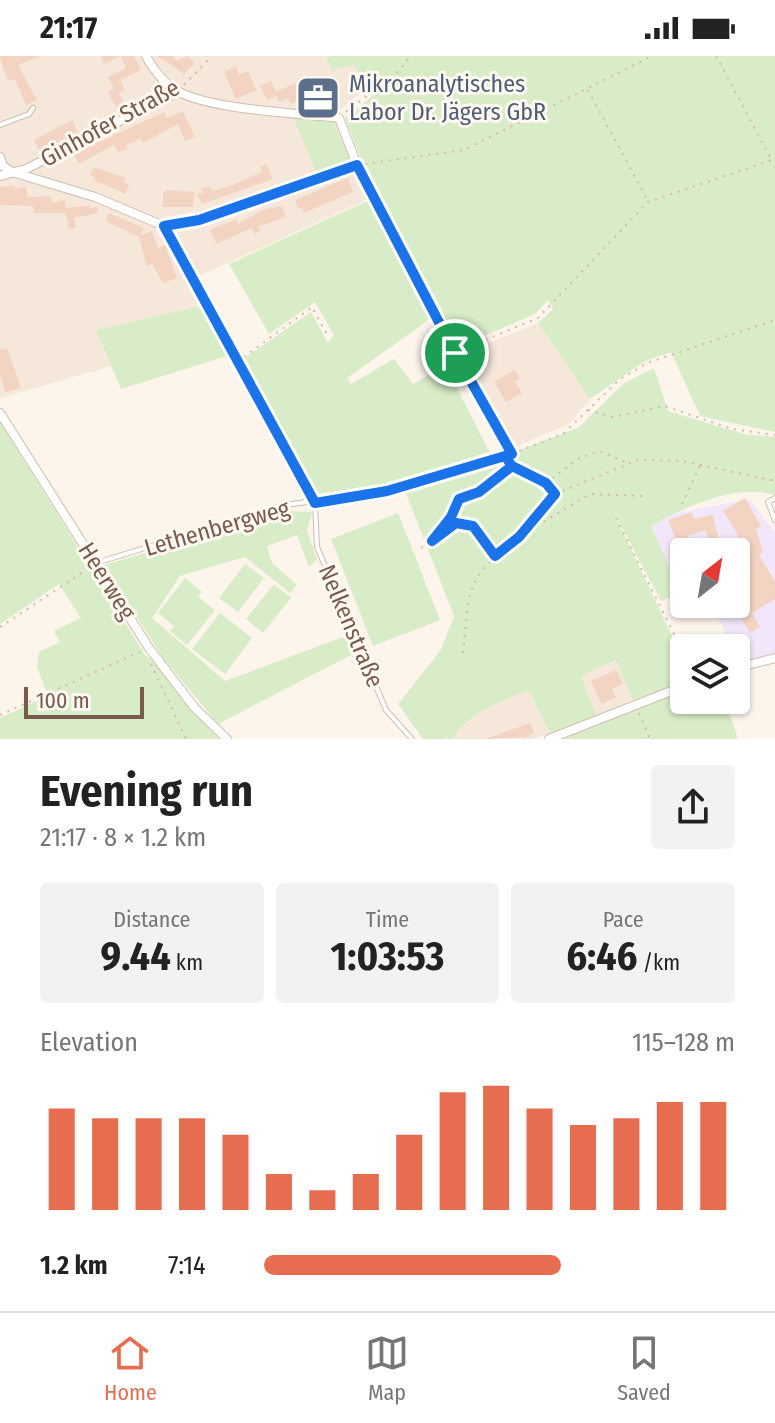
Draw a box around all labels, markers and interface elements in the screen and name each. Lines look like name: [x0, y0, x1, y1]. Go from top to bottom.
text: 21:17: [40, 10, 97, 46]
place label: Mikroanalytisches Labor Dr. Jägers GbR: [349, 70, 546, 126]
street label: Ginhofer Straße: [36, 73, 184, 173]
office icon: Mikroanalytisches Labor Dr. Jägers GbR: [294, 74, 342, 122]
pin: [421, 319, 489, 387]
icon: arrive: [433, 331, 477, 375]
street label: Lethenbergweg: [141, 494, 294, 562]
street label: Heerweg: [72, 537, 142, 625]
north arrow: [670, 538, 750, 618]
map controls: [670, 538, 750, 714]
street label: Nelkenstraße: [313, 561, 389, 691]
button: layers: [670, 634, 750, 714]
scale bar: [24, 683, 144, 719]
text: 100 m: [36, 687, 90, 714]
text: Evening run: [40, 765, 253, 818]
button: share: [651, 765, 735, 849]
text: 21:17 · 8 × 1.2 km: [40, 822, 206, 853]
text: Distance: [113, 906, 190, 933]
text: Time: [366, 906, 409, 933]
text: Pace: [603, 906, 644, 933]
text: 9.44: [101, 933, 171, 981]
text: 1:03:53: [330, 933, 445, 981]
text: 6:46: [566, 933, 638, 981]
text: km: [171, 949, 203, 976]
text: /km: [638, 949, 680, 976]
text: Elevation: [40, 1027, 138, 1058]
text: 115–128 m: [632, 1027, 735, 1058]
text: 1.2 km: [40, 1250, 107, 1281]
text: 7:14: [168, 1250, 206, 1281]
tab: Home: [104, 1331, 157, 1406]
tab: Map: [365, 1331, 409, 1406]
tab: Saved: [617, 1331, 671, 1406]

